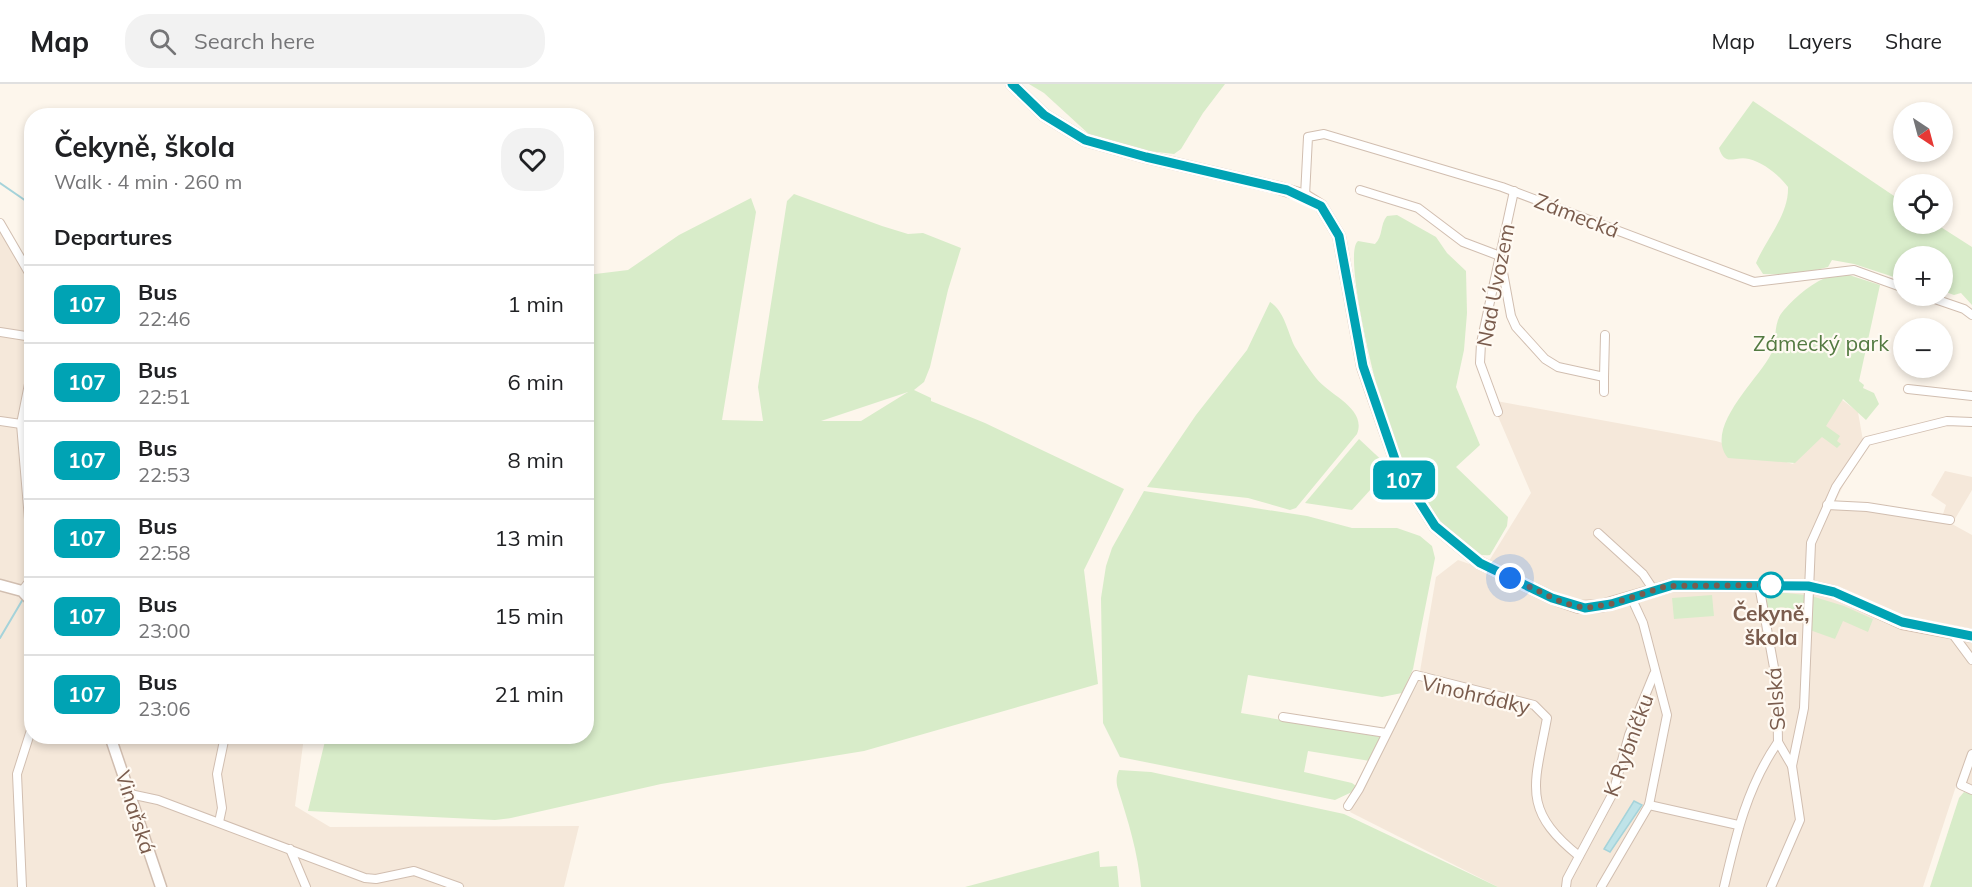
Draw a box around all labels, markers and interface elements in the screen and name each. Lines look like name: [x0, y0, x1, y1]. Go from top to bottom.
search box: [125, 14, 545, 68]
text: Map: [30, 24, 89, 59]
icon: search: [146, 25, 179, 58]
text: Search here: [194, 27, 315, 55]
text: Map: [1712, 28, 1755, 54]
text: Layers: [1788, 28, 1852, 54]
text: Share: [1885, 28, 1942, 54]
north arrow: [1893, 102, 1953, 162]
map controls: [1893, 102, 1953, 378]
button: heart: [501, 128, 564, 191]
text: Čekyně, škola: [54, 129, 235, 164]
text: Walk · 4 min · 260 m: [54, 169, 242, 194]
button: locate: [1893, 174, 1953, 234]
street label: Zámecká: [1531, 187, 1623, 243]
street label: Nad Úvozem: [1470, 221, 1520, 349]
text: Departures: [54, 223, 172, 251]
button: +: [1893, 246, 1953, 306]
text: Bus: [138, 278, 177, 306]
text: 1 min: [508, 290, 564, 318]
text: 107: [68, 291, 106, 317]
text: 22:46: [138, 306, 191, 331]
button: −: [1893, 318, 1953, 378]
park label: Zámecký park: [1753, 330, 1889, 356]
text: Bus: [138, 356, 177, 384]
text: 6 min: [508, 368, 564, 396]
text: 107: [68, 369, 106, 395]
text: 22:51: [138, 384, 191, 409]
text: Bus: [138, 434, 177, 462]
text: 8 min: [508, 446, 564, 474]
text: 107: [68, 447, 106, 473]
line badge: 107: [1370, 460, 1438, 500]
text: 22:53: [138, 462, 191, 487]
text: 107: [1385, 467, 1423, 493]
text: Bus: [138, 512, 177, 540]
text: 13 min: [494, 524, 564, 552]
text: 107: [68, 525, 106, 551]
text: 22:58: [138, 540, 191, 565]
your location: [1495, 563, 1525, 593]
marker: Čekyně, škola: [1758, 572, 1784, 598]
text: Bus: [138, 590, 177, 618]
place label: Čekyně, škola: [1732, 600, 1810, 650]
text: 15 min: [494, 602, 564, 630]
text: 107: [68, 603, 106, 629]
text: 23:00: [138, 618, 191, 643]
street label: Selská: [1760, 666, 1790, 732]
text: Bus: [138, 668, 177, 696]
street label: Vinohrádky: [1419, 669, 1533, 719]
text: 21 min: [494, 680, 564, 708]
text: 107: [68, 681, 106, 707]
street label: K Rybníčku: [1597, 690, 1659, 800]
text: 23:06: [138, 696, 191, 721]
street label: Vinařská: [110, 767, 162, 857]

